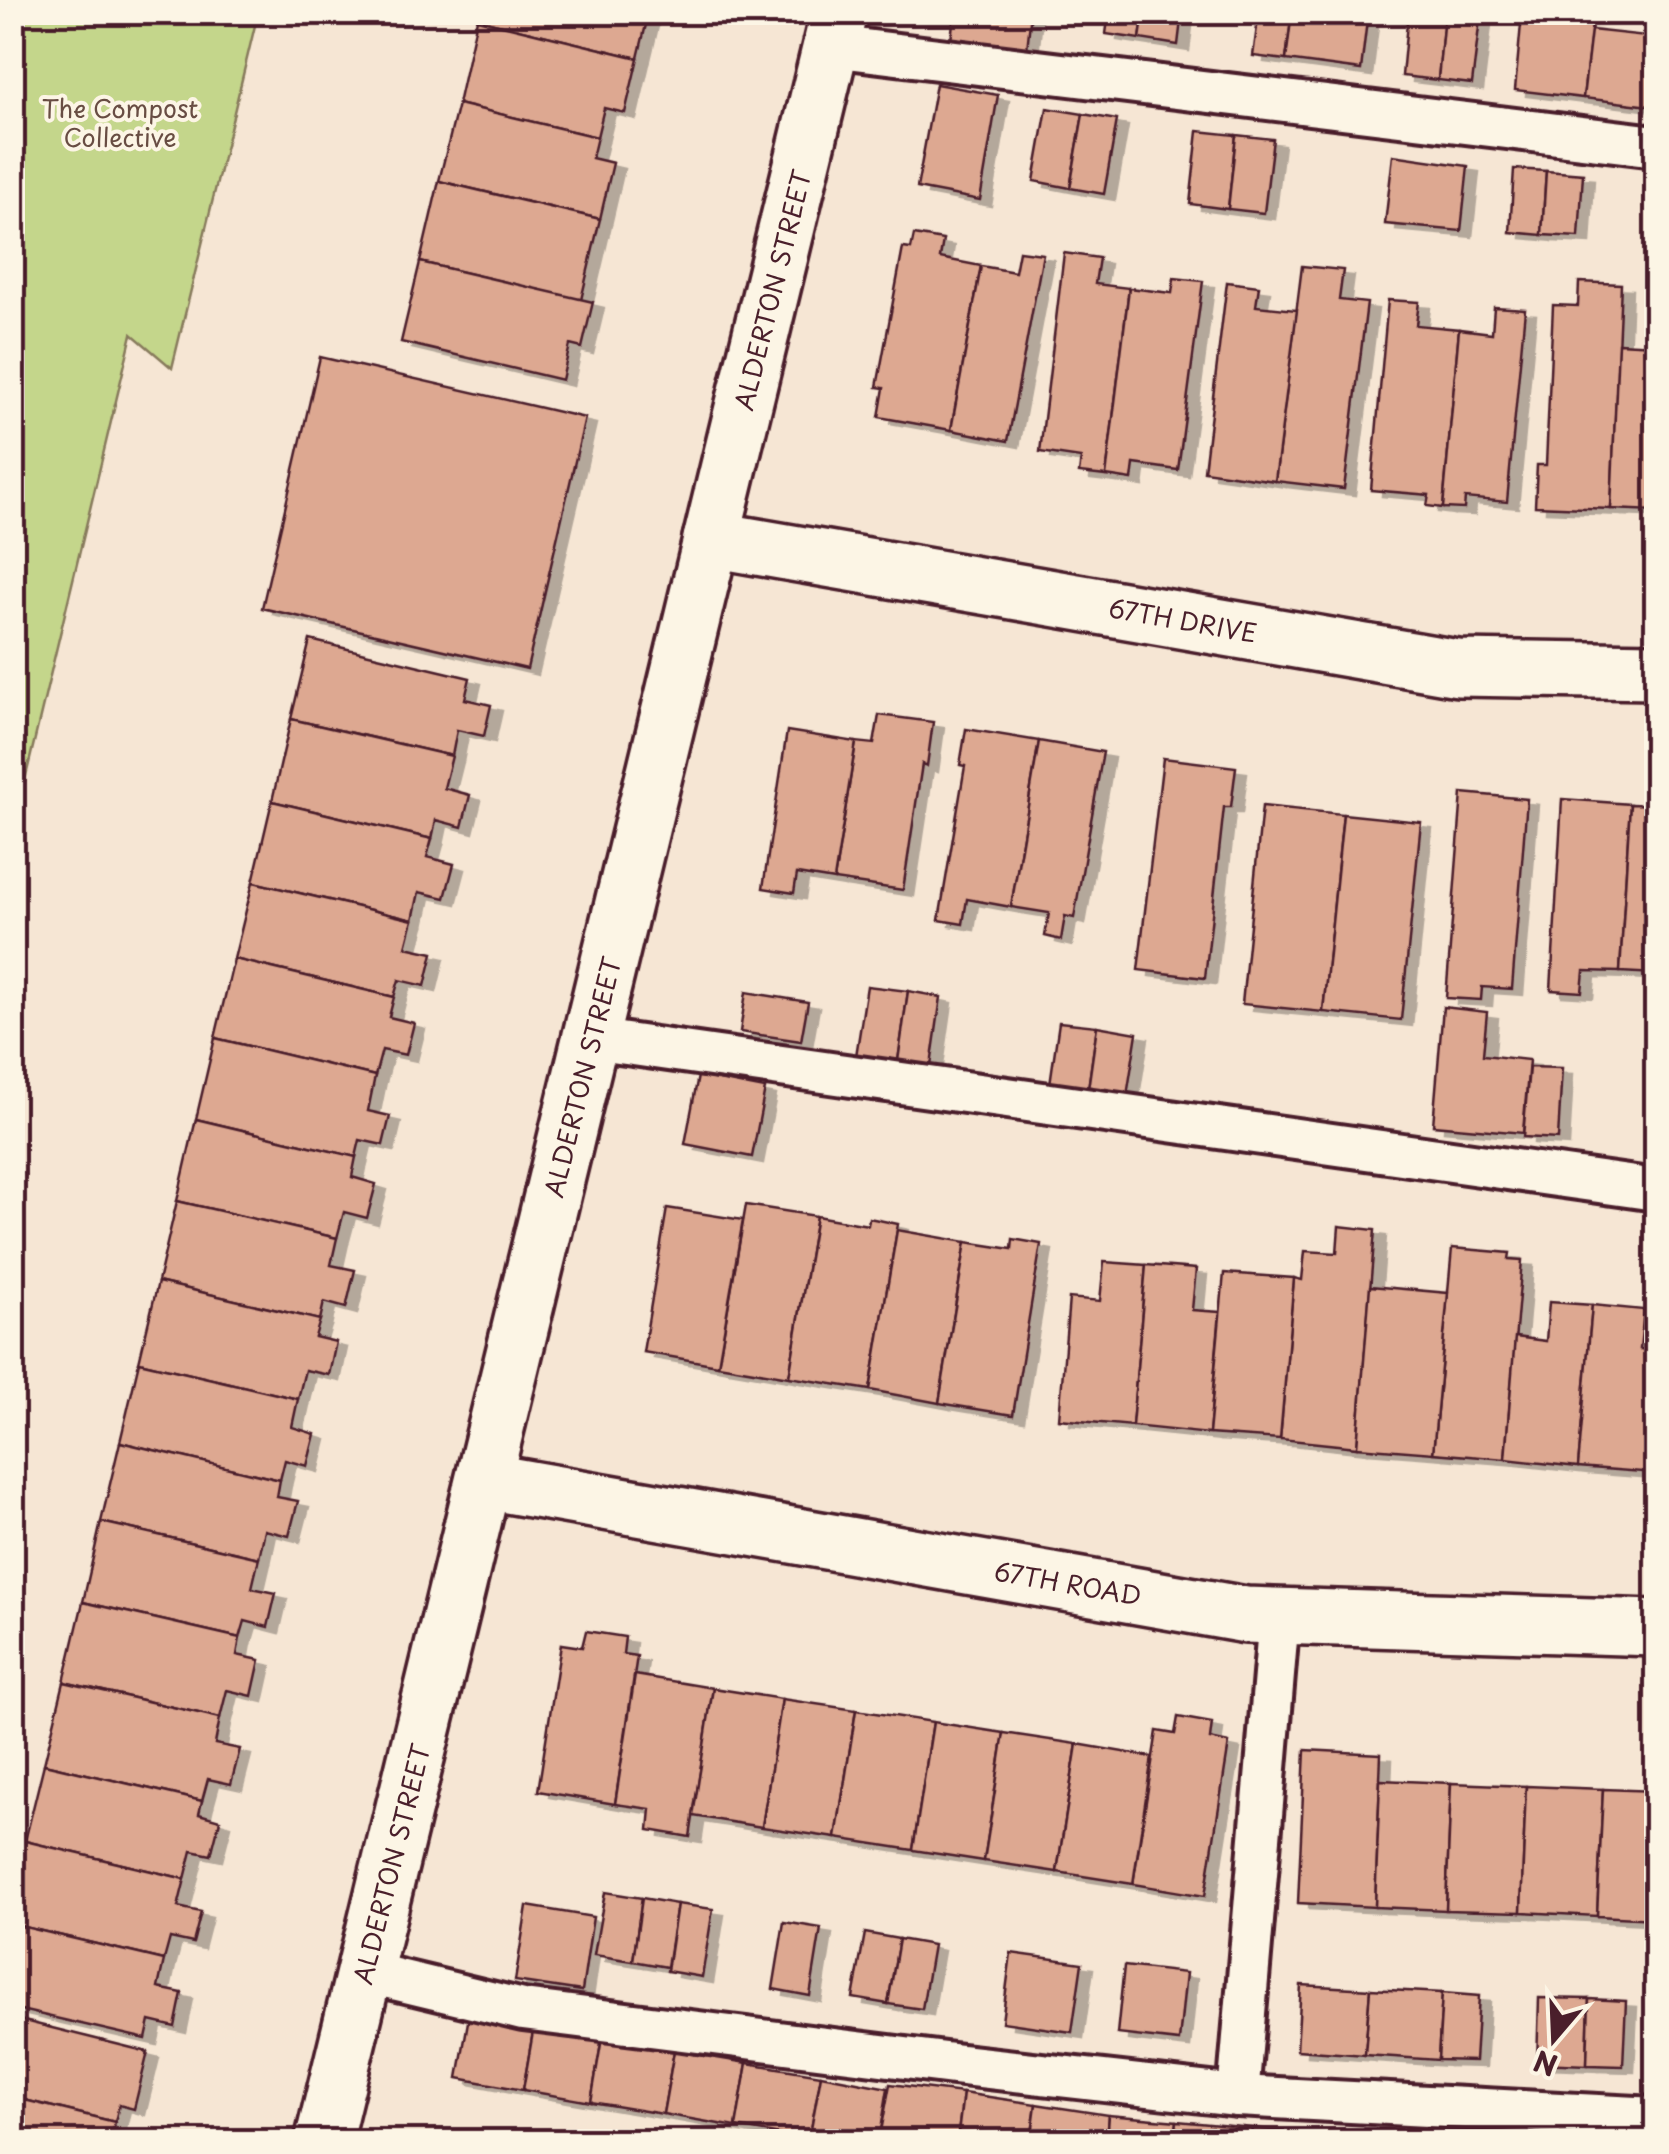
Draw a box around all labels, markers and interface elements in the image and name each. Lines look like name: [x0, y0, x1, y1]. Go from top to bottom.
park label: The Compost Collective: [42, 89, 198, 156]
street label: ALDERTON STREET: [724, 165, 820, 414]
street label: 67TH DRIVE: [1106, 588, 1260, 652]
street label: ALDERTON STREET: [534, 952, 630, 1201]
street label: 67TH ROAD: [992, 1551, 1144, 1615]
street label: ALDERTON STREET: [343, 1739, 439, 1988]
north arrow: [1504, 1989, 1604, 2089]
text: N: [1528, 2040, 1563, 2088]

